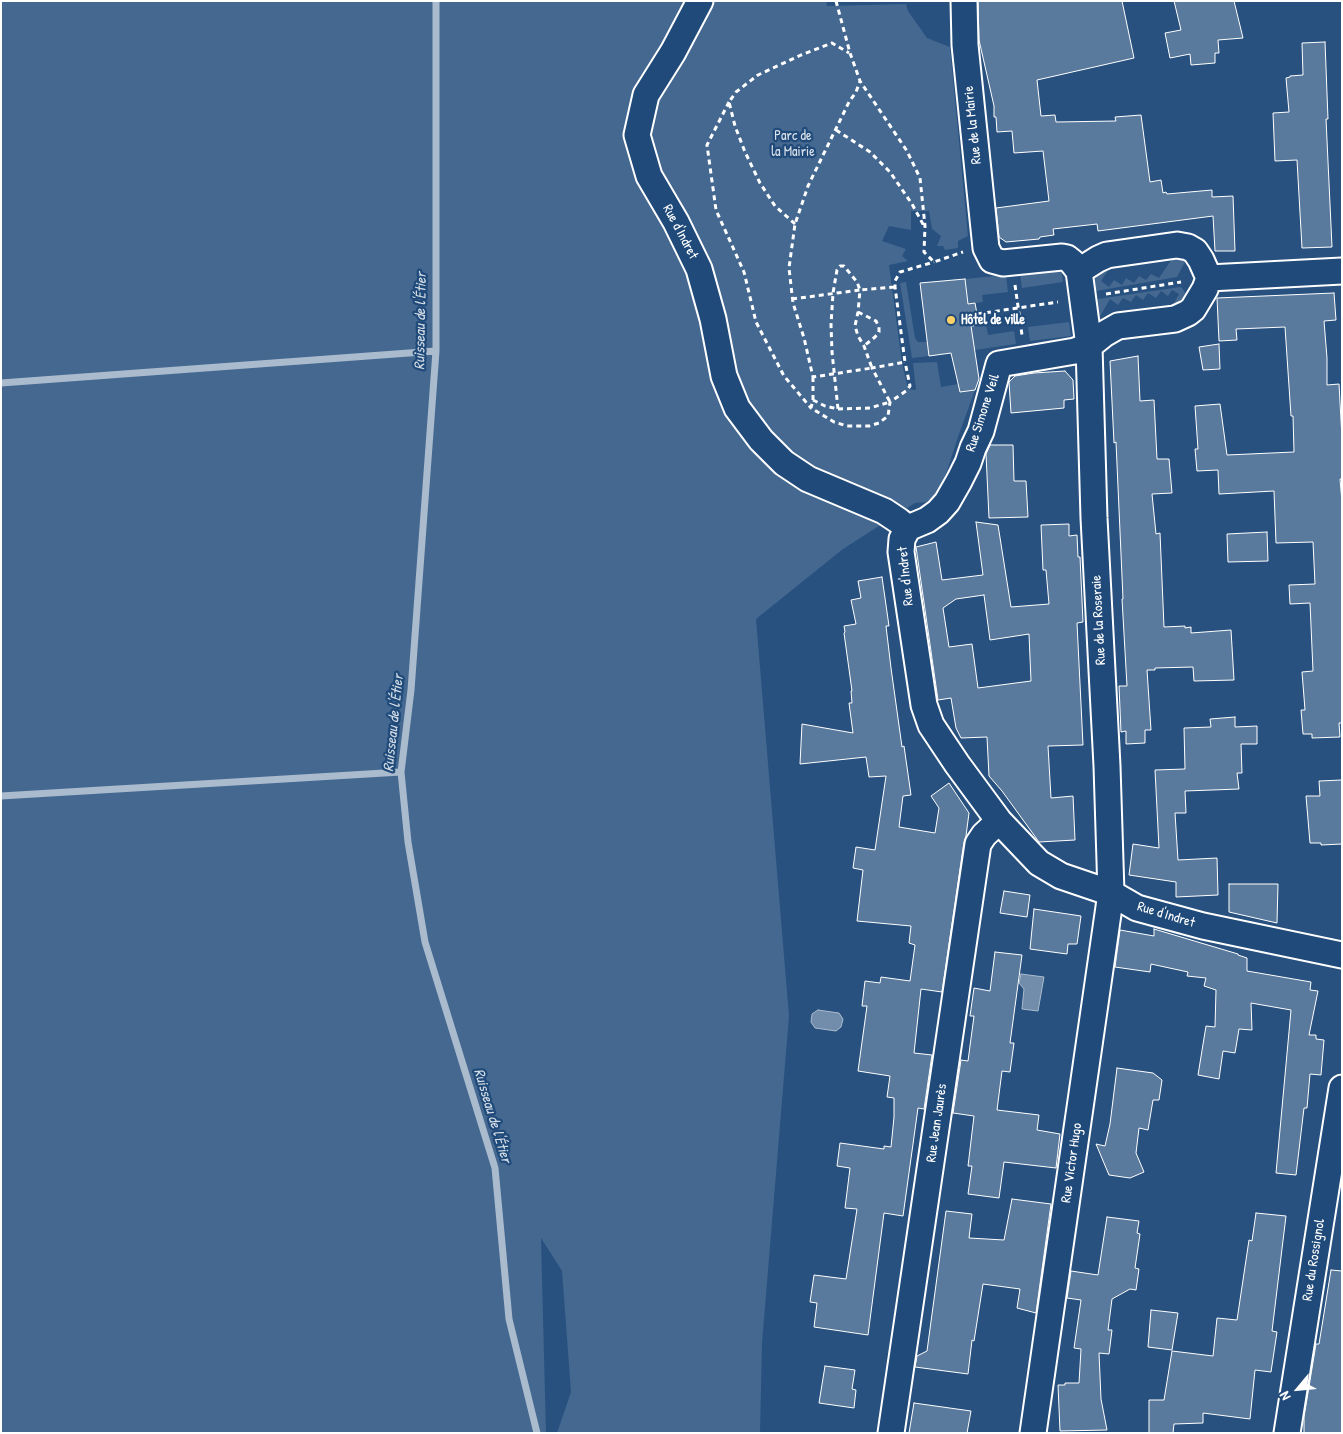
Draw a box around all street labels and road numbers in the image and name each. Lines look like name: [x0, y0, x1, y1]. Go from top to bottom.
street label: Rue de la Mairie: [961, 85, 985, 165]
street label: Rue d'Indret: [659, 202, 701, 262]
street label: Rue Simone Veil: [963, 372, 1003, 454]
street label: Rue d'Indret: [895, 546, 917, 606]
street label: Rue de la Roseraie: [1088, 575, 1110, 665]
street label: Rue d'Indret: [1135, 898, 1197, 932]
street label: Rue Jean Jaurès: [923, 1083, 951, 1163]
street label: Rue Victor Hugo: [1058, 1122, 1086, 1204]
street label: Rue du Rossignol: [1299, 1218, 1329, 1302]

